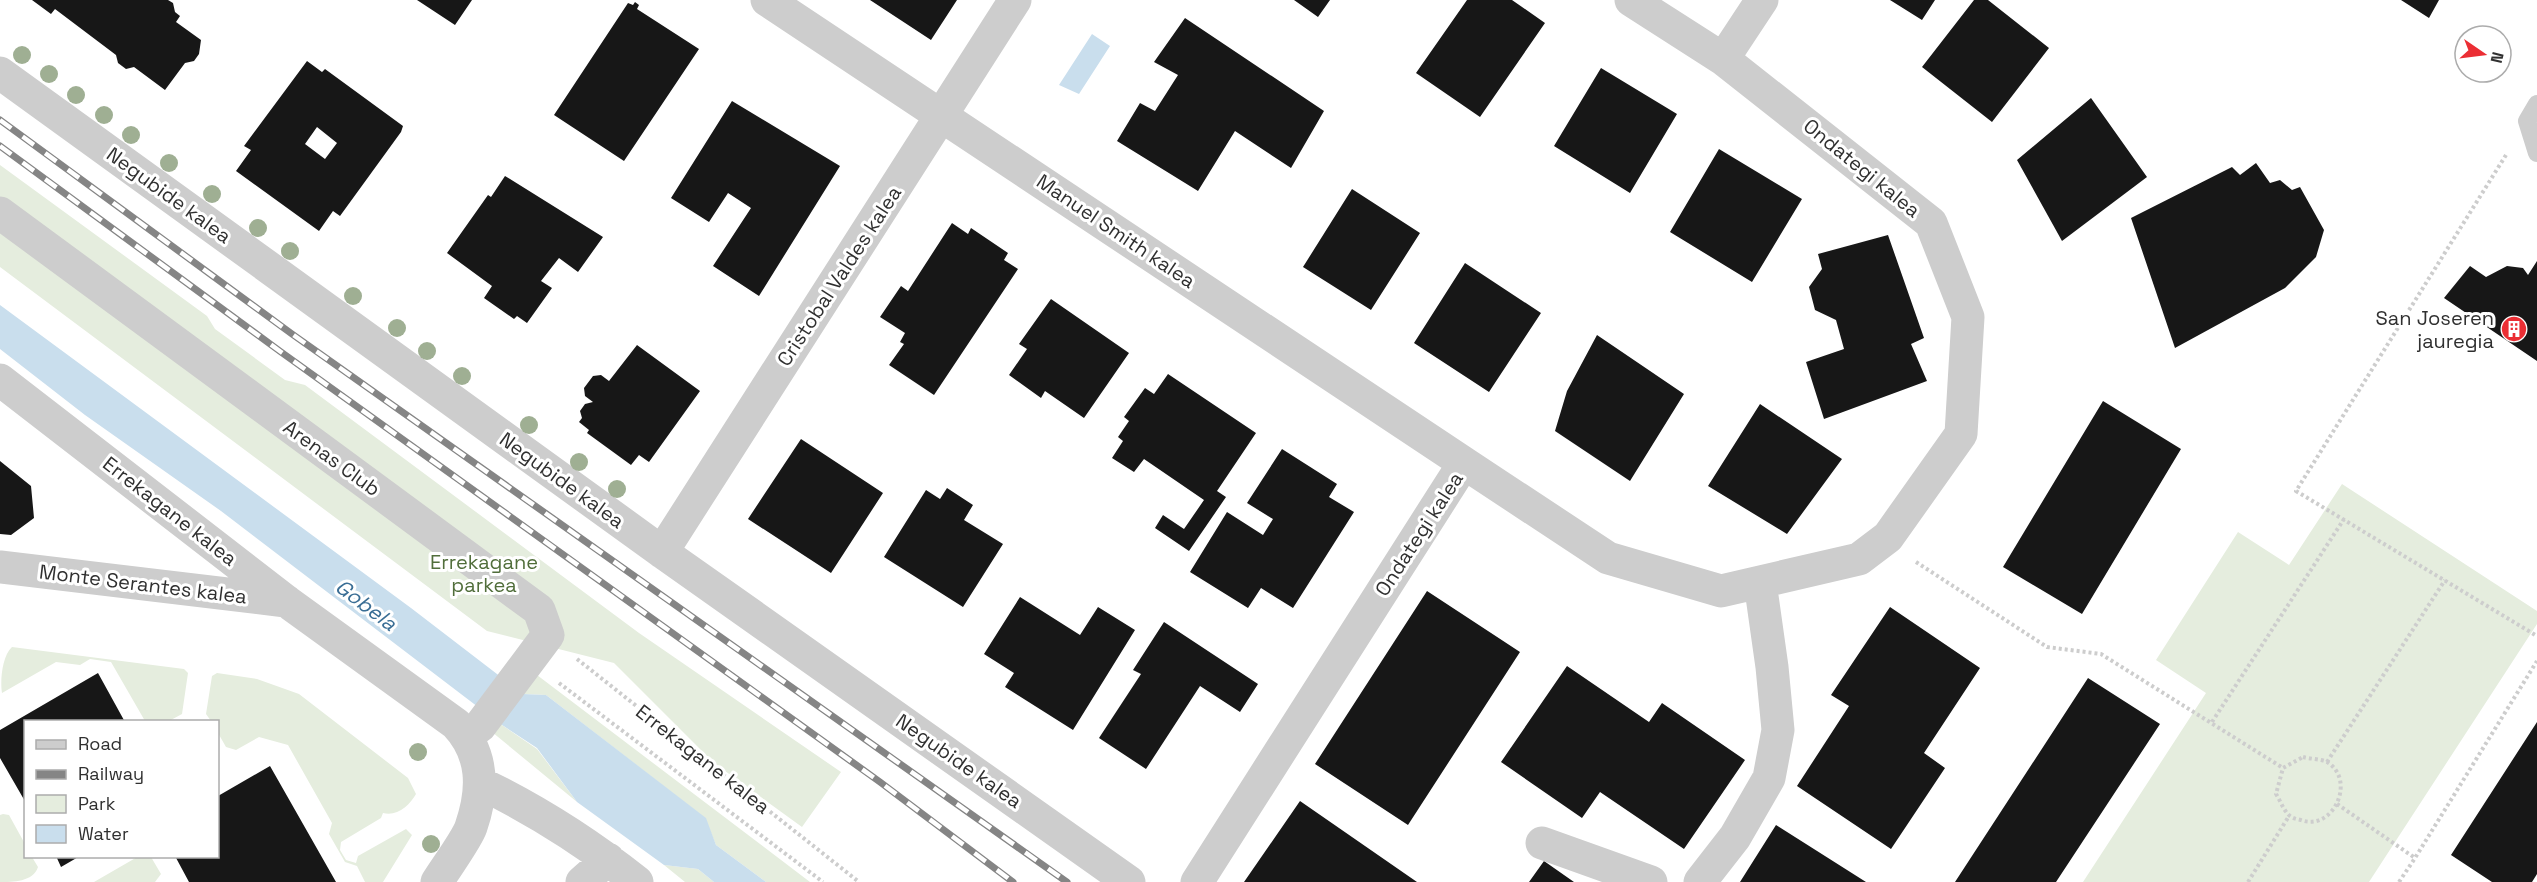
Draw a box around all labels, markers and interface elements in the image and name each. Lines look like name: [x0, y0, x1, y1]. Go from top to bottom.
north arrow: [2453, 24, 2513, 84]
text: N: [2486, 50, 2509, 65]
street label: Ondategi kalea: [1798, 113, 1926, 223]
street label: Negubide kalea: [101, 141, 237, 249]
street label: Manuel Smith kalea: [1032, 168, 1200, 294]
street label: Cristobal Valdes kalea: [771, 181, 907, 371]
place label: San Joseren jauregia: [2375, 305, 2494, 354]
building icon: San Joseren jauregia: [2499, 314, 2529, 344]
street label: Arenas Club: [278, 414, 386, 502]
street label: Negubide kalea: [494, 426, 630, 534]
street label: Errekagane kalea: [98, 450, 242, 572]
street label: Ondategi kalea: [1369, 467, 1469, 601]
park label: Errekagane parkea: [430, 549, 538, 598]
street label: Monte Serantes kalea: [38, 558, 248, 610]
water label: Gobela: [330, 573, 403, 637]
street label: Errekagane kalea: [631, 698, 775, 820]
street label: Negubide kalea: [891, 708, 1027, 814]
legend: [24, 720, 219, 858]
text: Road: [78, 732, 122, 755]
text: Railway: [78, 762, 144, 785]
text: Park: [78, 792, 116, 815]
text: Water: [78, 822, 129, 845]

